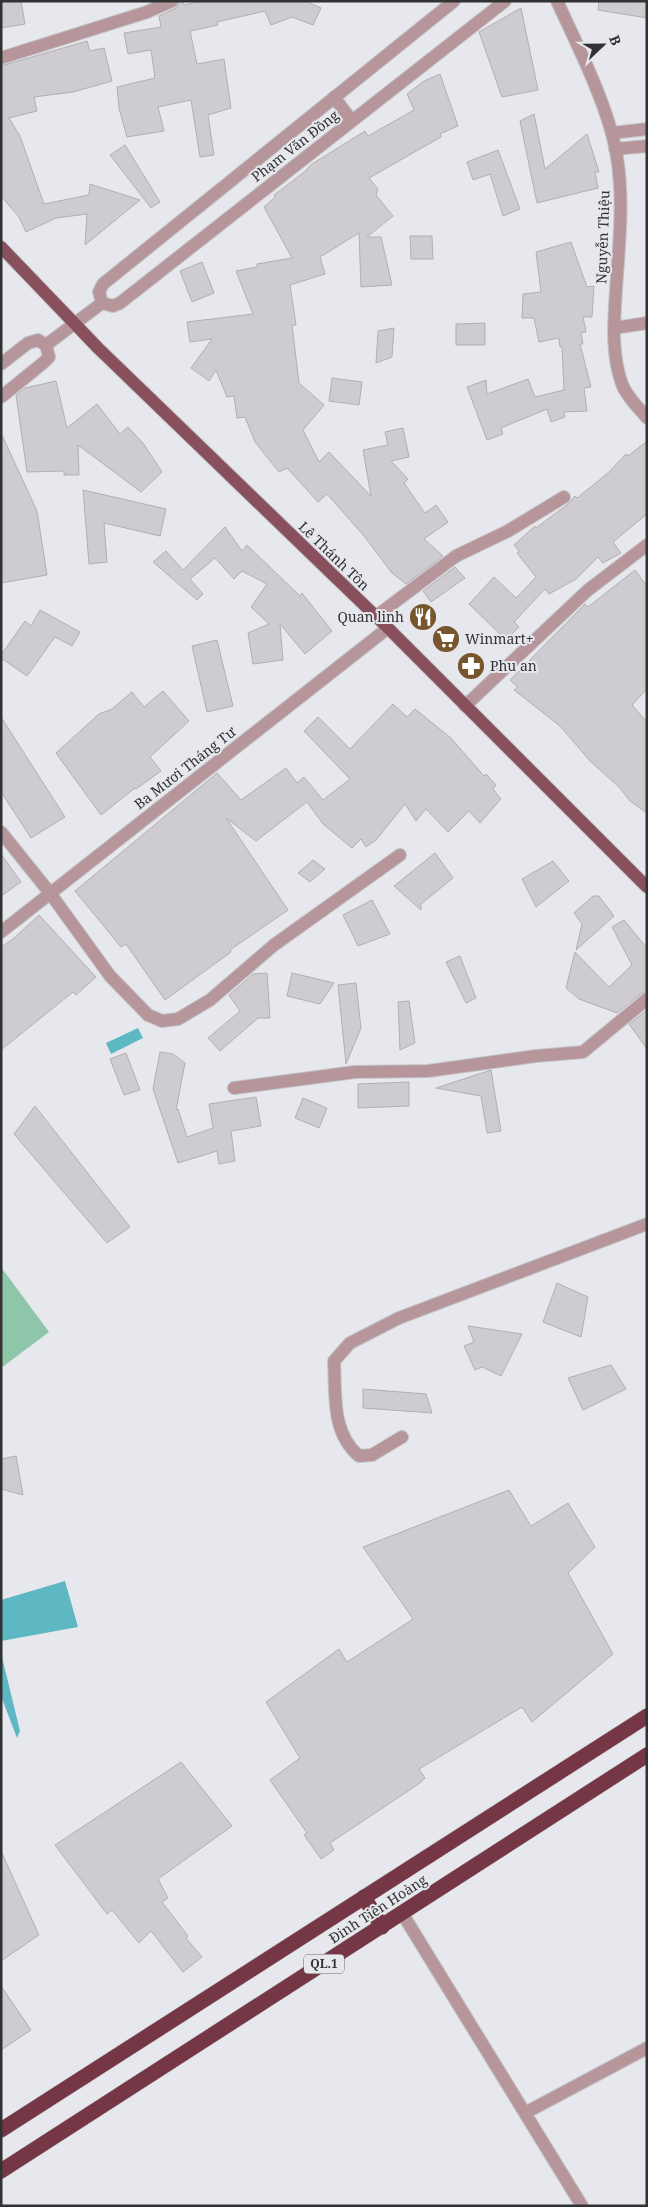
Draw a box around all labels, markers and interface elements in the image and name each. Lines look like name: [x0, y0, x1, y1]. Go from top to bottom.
north arrow: [578, 20, 628, 70]
text: B: [605, 32, 626, 48]
street label: Phạm Văn Đồng: [247, 105, 343, 186]
street label: Nguyễn Thiệu: [591, 190, 614, 284]
street label: Lê Thánh Tôn: [295, 517, 374, 594]
restaurant icon: Quan linh: [408, 602, 438, 632]
place label: Quan linh: [337, 607, 404, 626]
supermarket icon: Winmart+: [431, 624, 461, 654]
place label: Winmart+: [465, 629, 534, 648]
pharmacy icon: Phu an: [456, 651, 486, 681]
place label: Phu an: [490, 656, 537, 675]
street label: Ba Mươi Tháng Tư: [130, 722, 240, 813]
street label: Đinh Tiên Hoàng: [325, 1870, 431, 1947]
road number: QL.1: [304, 1955, 344, 1974]

